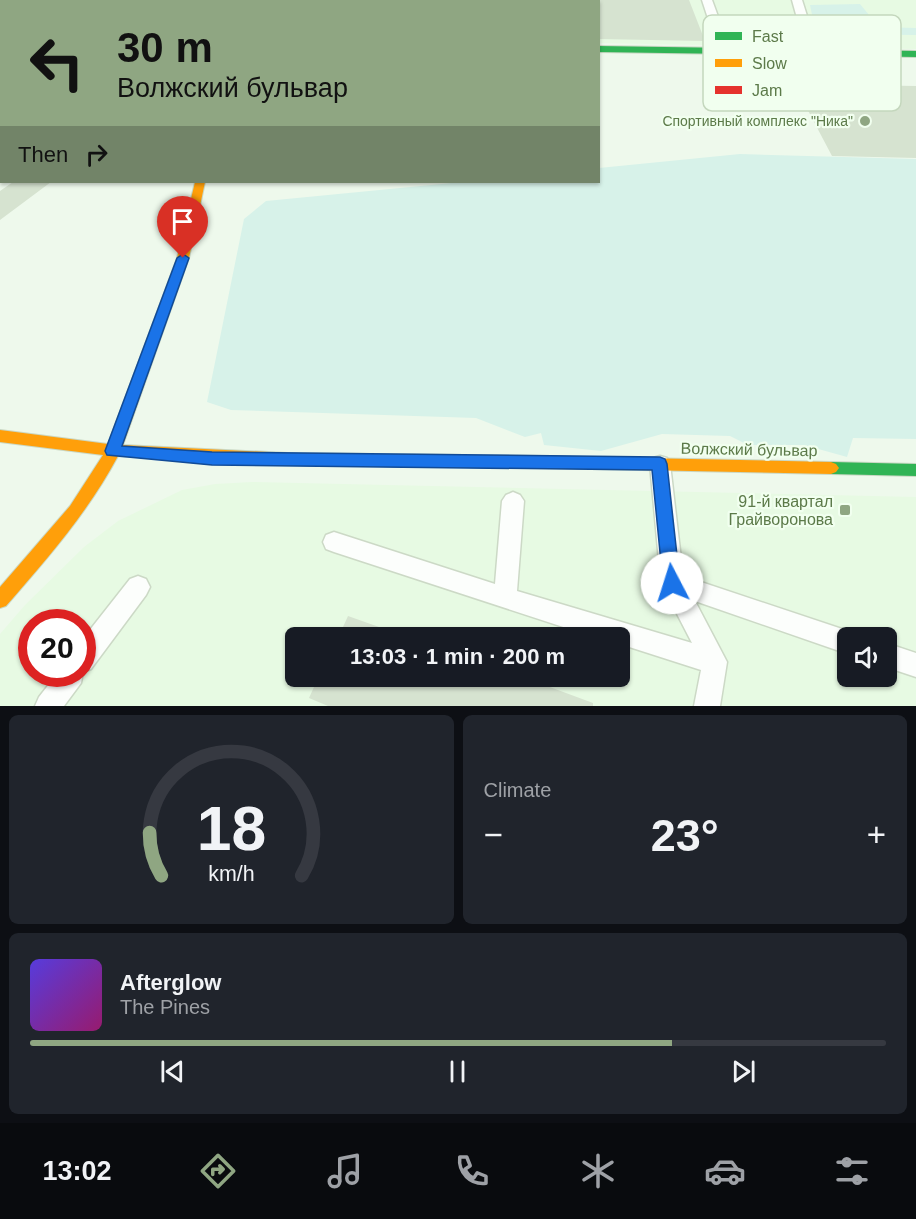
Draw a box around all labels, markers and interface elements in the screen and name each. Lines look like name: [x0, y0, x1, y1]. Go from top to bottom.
legend: [703, 15, 901, 111]
icon: left: [18, 24, 96, 102]
text: 30 m: [117, 24, 213, 71]
text: Fast: [752, 28, 784, 45]
text: Slow: [752, 55, 787, 72]
text: Волжский бульвар: [117, 73, 348, 103]
text: Jam: [752, 82, 782, 99]
place label: Спортивный комплекс "Ника": [662, 113, 853, 129]
marker: Спортивный комплекс "Ника": [858, 114, 872, 128]
icon: right: [80, 138, 113, 171]
text: Then: [18, 142, 68, 167]
pin: [157, 196, 208, 258]
icon: arrive: [166, 205, 199, 238]
street label: Волжский бульвар: [680, 440, 818, 459]
place label: 91-й квартал Грайворонова: [729, 493, 833, 528]
marker: 91-й квартал Грайворонова: [838, 503, 852, 517]
position arrow: [640, 551, 704, 615]
speed limit sign: 20: [18, 609, 96, 687]
map controls: [837, 627, 897, 687]
button: sound: [837, 627, 897, 687]
text: 13:03 · 1 min · 200 m: [350, 644, 565, 669]
text: Climate: [484, 779, 551, 801]
text: 18: [197, 794, 266, 863]
text: 23°: [651, 810, 719, 861]
text: −: [484, 816, 503, 853]
text: +: [867, 816, 886, 853]
text: km/h: [208, 863, 254, 887]
text: Afterglow: [120, 970, 221, 995]
text: The Pines: [120, 996, 210, 1018]
icon: previous: [156, 1055, 189, 1088]
icon: pause: [441, 1055, 474, 1088]
icon: next: [727, 1055, 760, 1088]
icon: directions: [197, 1150, 239, 1192]
icon: music: [324, 1150, 366, 1192]
icon: phone: [451, 1150, 493, 1192]
icon: climate: [577, 1150, 619, 1192]
icon: car: [704, 1150, 746, 1192]
icon: filters: [831, 1150, 873, 1192]
text: 13:02: [42, 1156, 112, 1186]

